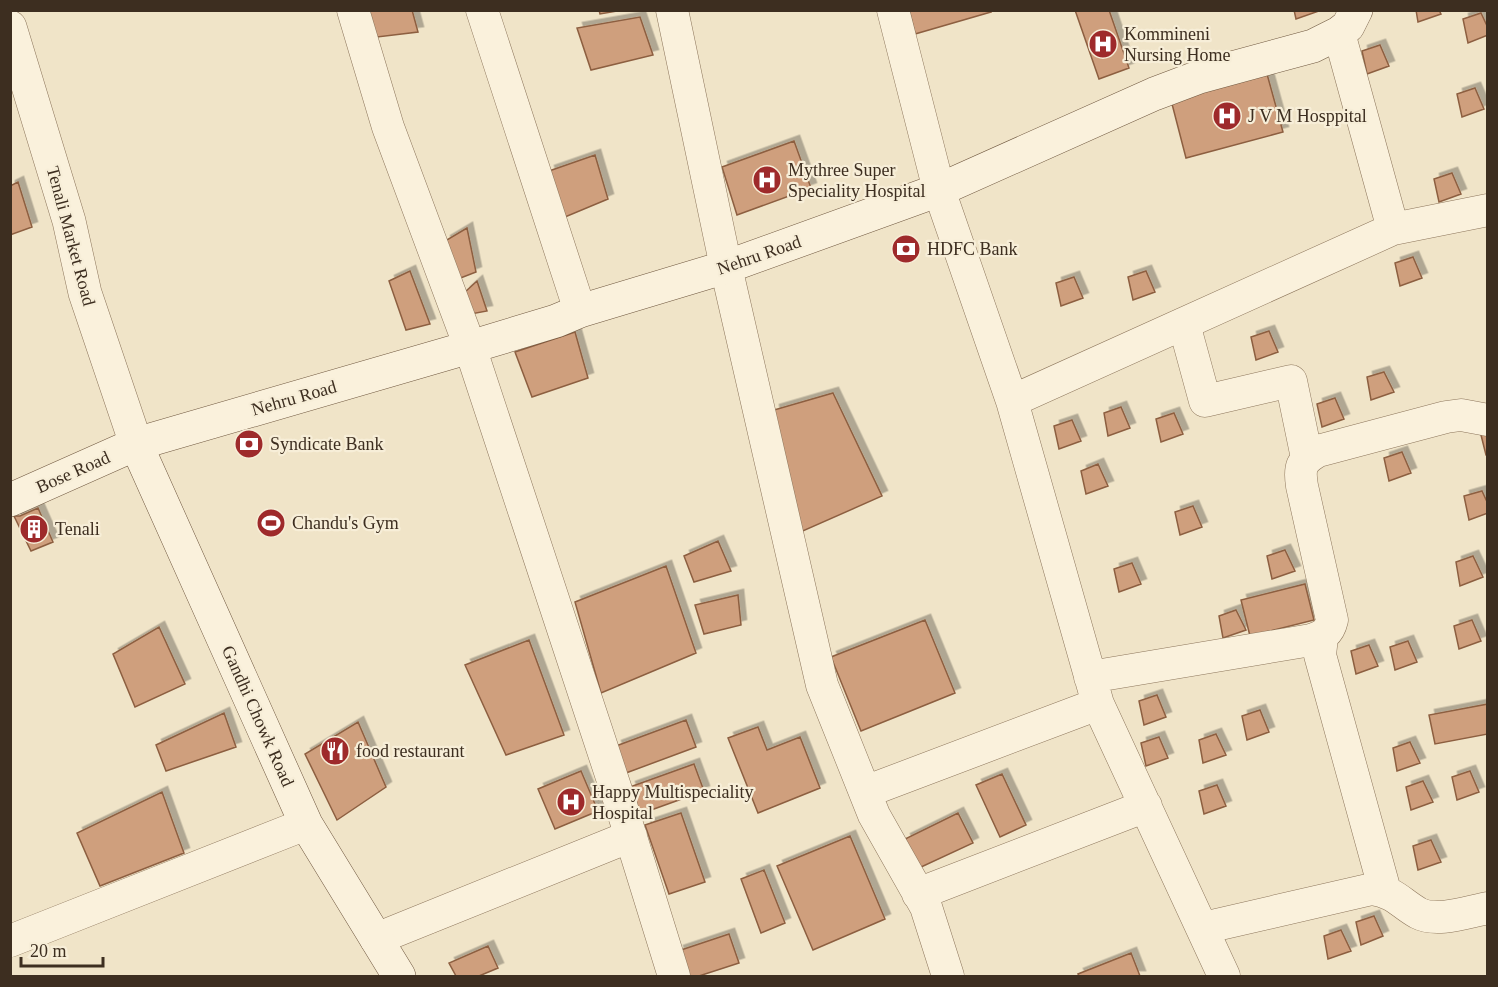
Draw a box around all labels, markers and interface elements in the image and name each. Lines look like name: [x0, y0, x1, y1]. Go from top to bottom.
place label: Kommineni Nursing Home: [1124, 24, 1231, 65]
hospital icon: Kommineni Nursing Home: [1087, 28, 1119, 60]
hospital icon: J V M Hosppital: [1211, 100, 1243, 132]
place label: J V M Hosppital: [1248, 106, 1367, 126]
place label: Mythree Super Speciality Hospital: [788, 160, 925, 201]
street label: Tenali Market Road: [43, 164, 99, 308]
hospital icon: Mythree Super Speciality Hospital: [751, 164, 783, 196]
street label: Nehru Road: [714, 231, 804, 279]
bank icon: HDFC Bank: [890, 233, 922, 265]
place label: HDFC Bank: [927, 239, 1018, 259]
street label: Nehru Road: [249, 376, 339, 420]
bank icon: Syndicate Bank: [233, 428, 265, 460]
place label: Syndicate Bank: [270, 434, 383, 454]
street label: Bose Road: [33, 447, 113, 497]
sports icon: Chandu's Gym: [255, 507, 287, 539]
building icon: Tenali: [18, 513, 50, 545]
place label: Chandu's Gym: [292, 513, 399, 533]
place label: Tenali: [55, 519, 100, 539]
street label: Gandhi Chowk Road: [218, 643, 298, 789]
restaurant icon: food restaurant: [319, 735, 351, 767]
place label: food restaurant: [356, 741, 464, 761]
place label: Happy Multispeciality Hospital: [592, 782, 753, 823]
hospital icon: Happy Multispeciality Hospital: [555, 786, 587, 818]
scale bar: [21, 930, 104, 968]
text: 20 m: [30, 941, 67, 961]

